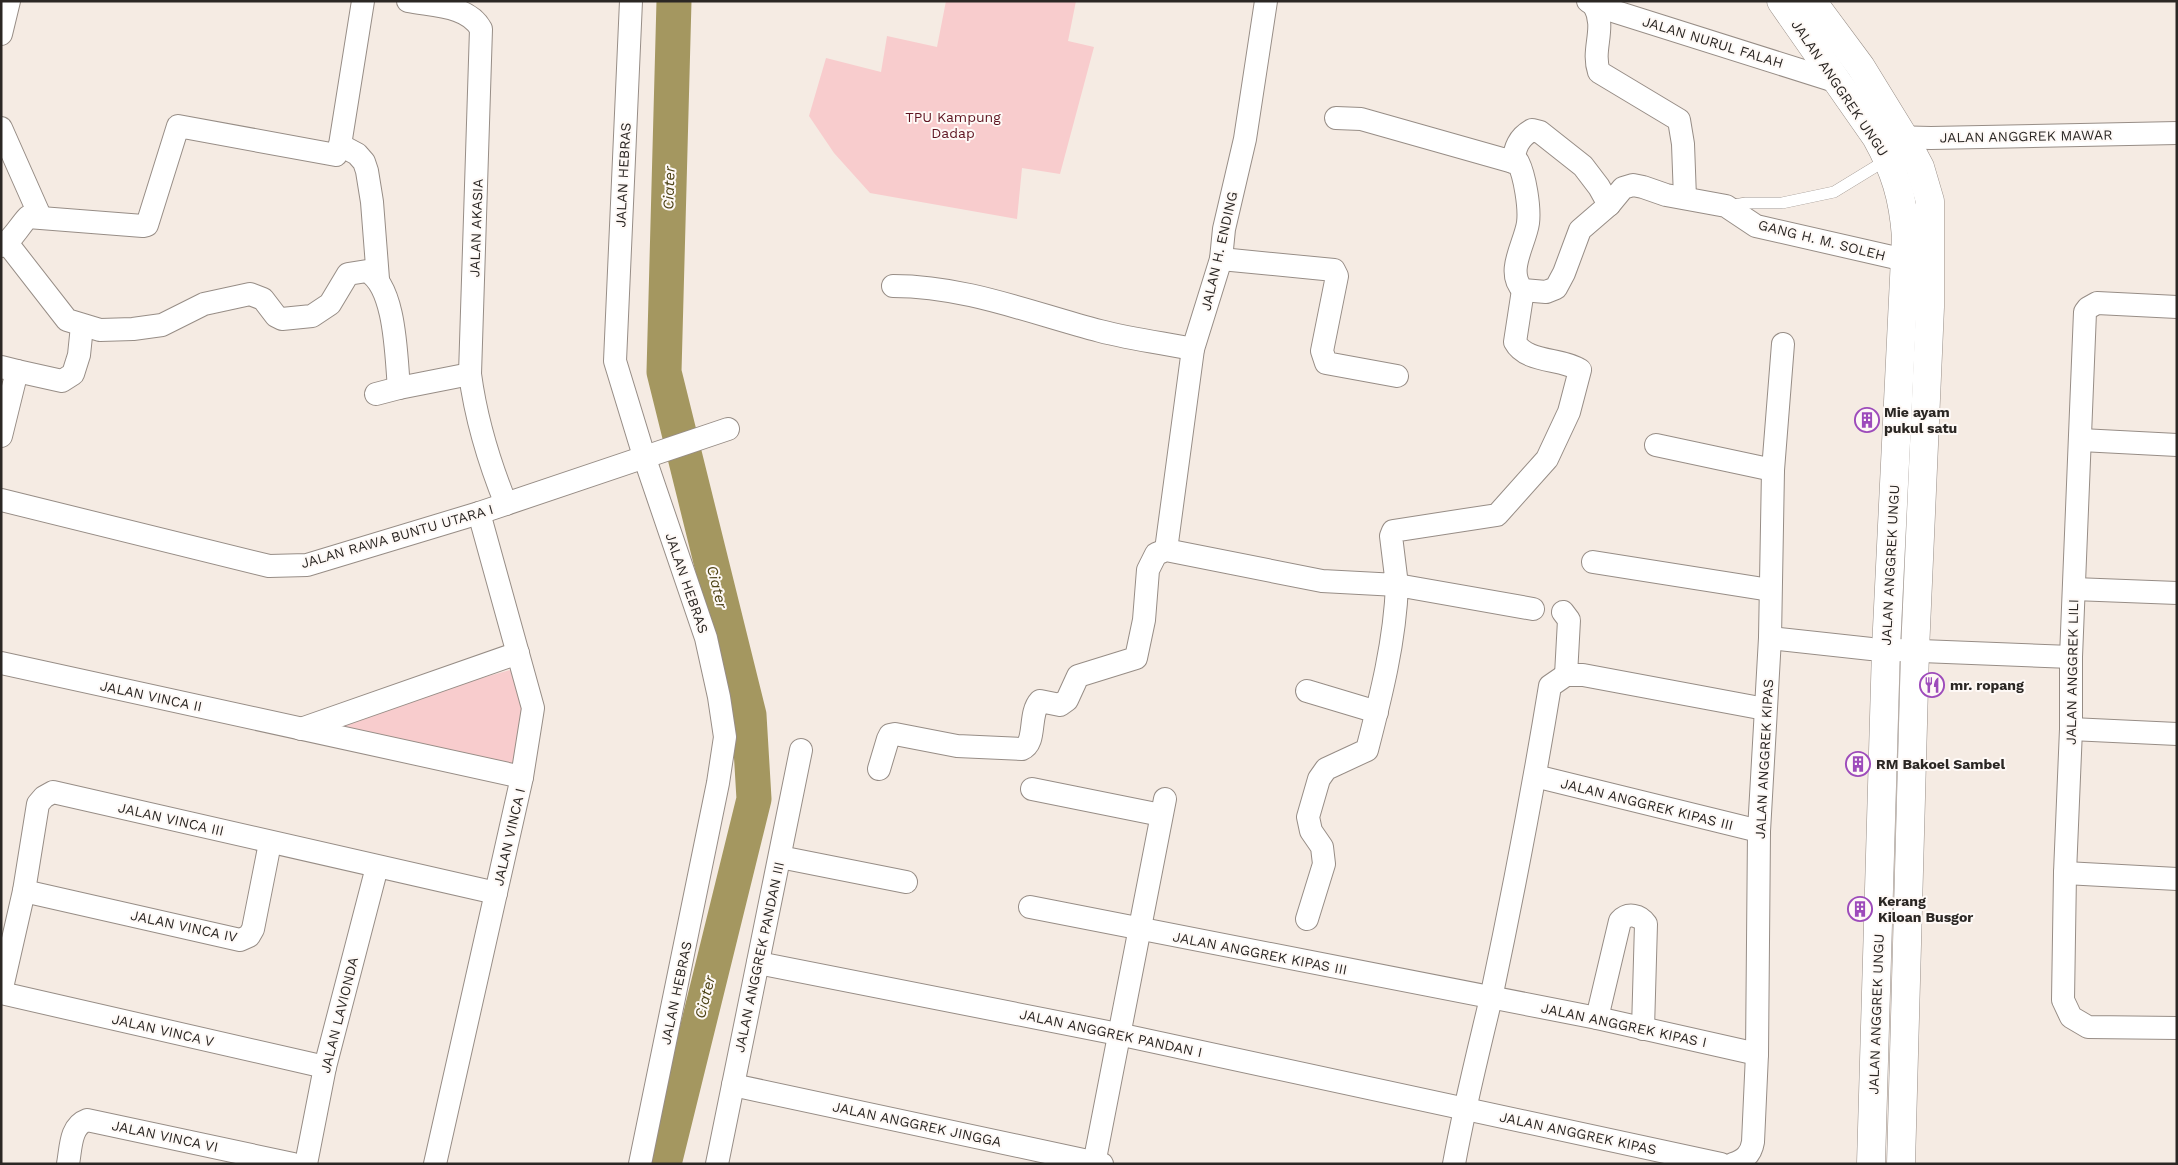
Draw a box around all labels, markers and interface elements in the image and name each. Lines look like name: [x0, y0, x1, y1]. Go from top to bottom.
street label: JALAN NURUL FALAH: [1641, 13, 1785, 71]
street label: JALAN ANGGREK UNGU: [1788, 17, 1892, 159]
park label: TPU Kampung Dadap: [905, 109, 1001, 141]
street label: JALAN HEBRAS: [612, 122, 634, 228]
street label: JALAN ANGGREK MAWAR: [1939, 126, 2113, 146]
water label: Ciater: [659, 165, 679, 210]
street label: JALAN AKASIA: [466, 178, 486, 278]
street label: JALAN H. ENDING: [1197, 190, 1241, 312]
street label: GANG H. M. SOLEH: [1757, 216, 1887, 264]
place label: Mie ayam pukul satu: [1884, 404, 1957, 436]
building icon: Mie ayam pukul satu: [1854, 407, 1880, 433]
street label: JALAN ANGGREK UNGU: [1878, 484, 1902, 646]
street label: JALAN RAWA BUNTU UTARA I: [299, 501, 495, 571]
street label: JALAN HEBRAS: [662, 531, 712, 635]
water label: Ciater: [703, 564, 731, 611]
street label: JALAN ANGGREK LILI: [2063, 599, 2081, 745]
restaurant icon: mr. ropang: [1919, 672, 1945, 698]
street label: JALAN VINCA II: [99, 677, 203, 715]
place label: mr. ropang: [1950, 677, 2024, 693]
street label: JALAN ANGGREK KIPAS: [1752, 679, 1776, 839]
building icon: RM Bakoel Sambel: [1845, 751, 1871, 777]
place label: RM Bakoel Sambel: [1876, 756, 2005, 772]
street label: JALAN ANGGREK KIPAS III: [1559, 775, 1735, 833]
street label: JALAN VINCA I: [490, 787, 528, 887]
street label: JALAN VINCA III: [117, 799, 225, 839]
street label: JALAN ANGGREK PANDAN III: [731, 860, 787, 1054]
place label: Kerang Kiloan Busgor: [1878, 893, 1973, 925]
building icon: Kerang Kiloan Busgor: [1847, 896, 1873, 922]
street label: JALAN VINCA IV: [129, 907, 239, 945]
street label: JALAN ANGGREK KIPAS III: [1171, 928, 1349, 978]
street label: JALAN ANGGREK UNGU: [1865, 933, 1887, 1095]
street label: JALAN HEBRAS: [657, 940, 695, 1046]
street label: JALAN LAVIONDA: [317, 955, 361, 1075]
water label: Ciater: [691, 973, 719, 1020]
street label: JALAN ANGGREK KIPAS I: [1540, 1000, 1708, 1050]
street label: JALAN ANGGREK PANDAN I: [1018, 1006, 1204, 1060]
street label: JALAN VINCA V: [110, 1010, 216, 1050]
street label: JALAN ANGGREK JINGGA: [831, 1098, 1003, 1150]
street label: JALAN ANGGREK KIPAS: [1498, 1109, 1658, 1157]
street label: JALAN VINCA VI: [110, 1117, 220, 1155]

